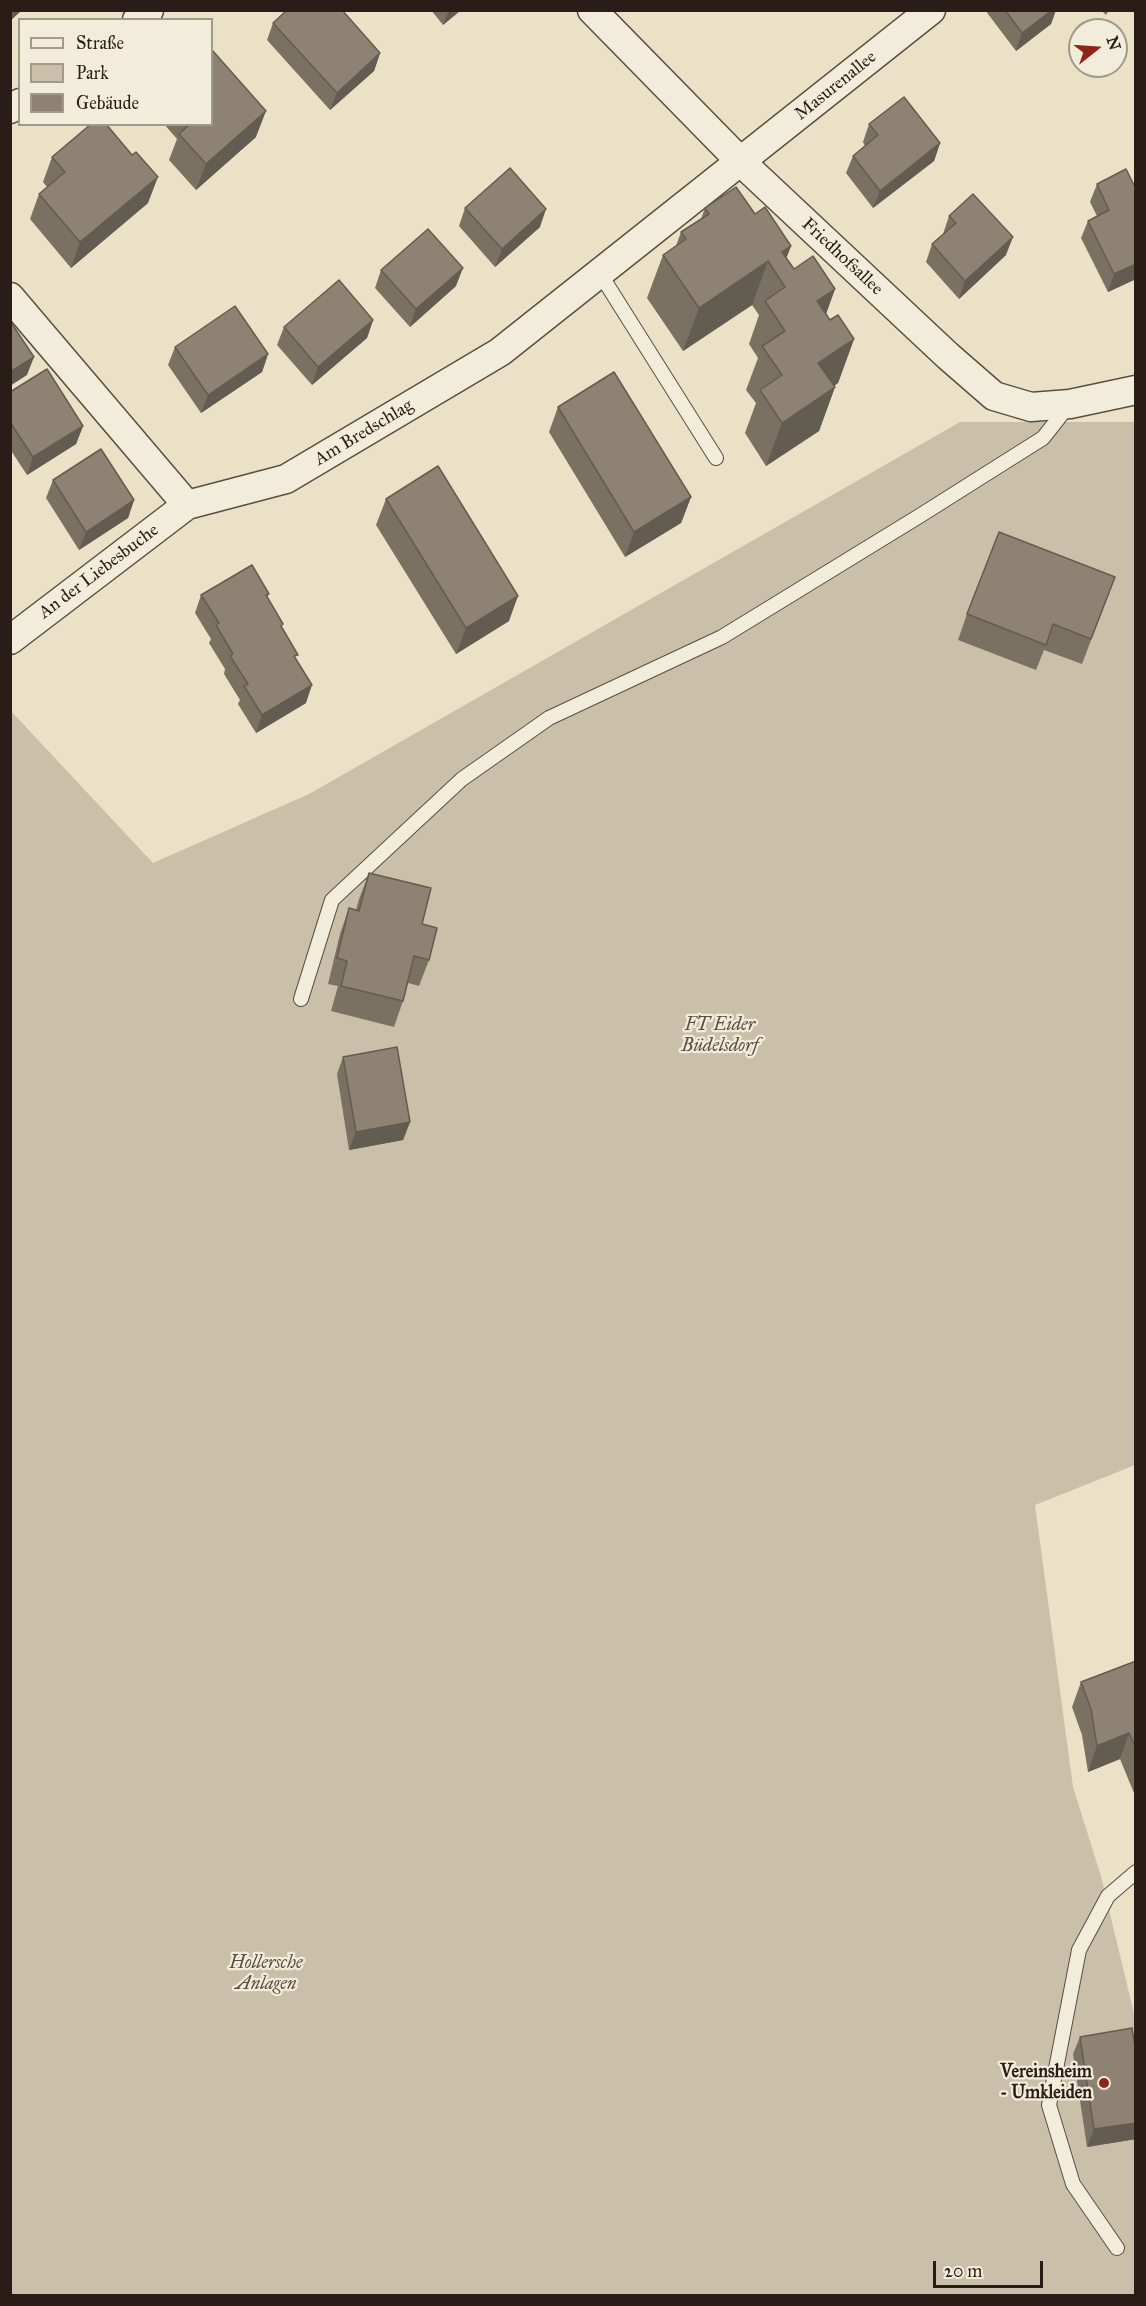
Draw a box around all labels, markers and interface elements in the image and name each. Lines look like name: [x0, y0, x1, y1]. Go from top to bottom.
legend: [18, 18, 213, 126]
north arrow: [1068, 18, 1128, 78]
text: Straße: [76, 32, 124, 54]
text: N: [1103, 34, 1125, 52]
street label: Masurenallee: [791, 47, 881, 125]
text: Park: [76, 62, 109, 84]
text: Gebäude: [76, 92, 139, 114]
street label: Friedhofsallee: [797, 214, 887, 300]
street label: Am Bredschlag: [311, 395, 417, 471]
street label: An der Liebesbuche: [35, 520, 163, 624]
park label: FT Eider Büdelsdorf: [681, 1015, 759, 1058]
park label: Hollersche Anlagen: [229, 1953, 303, 1996]
place label: Vereinsheim - Umkleiden: [1000, 2062, 1092, 2104]
marker: Vereinsheim - Umkleiden: [1097, 2076, 1111, 2090]
scale bar: [936, 2249, 1046, 2287]
text: 20 m: [944, 2260, 982, 2282]

